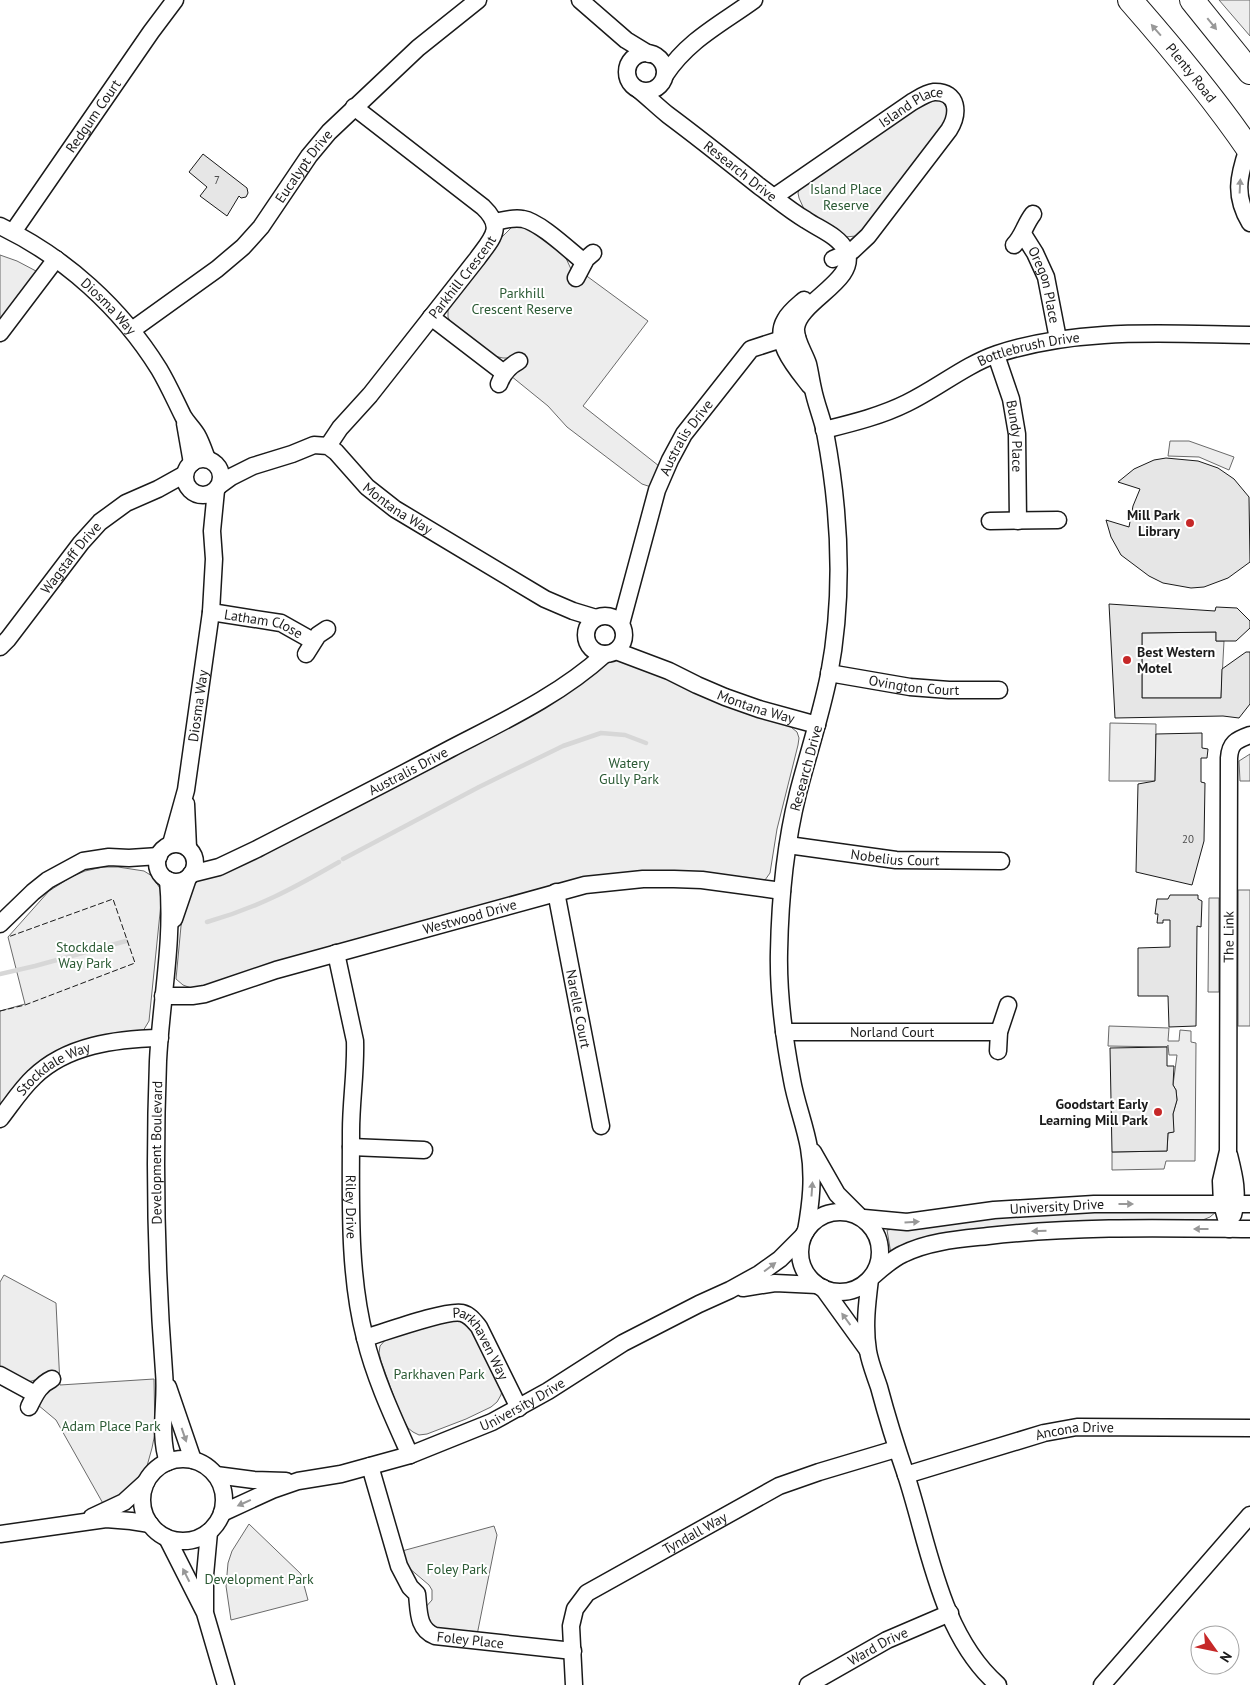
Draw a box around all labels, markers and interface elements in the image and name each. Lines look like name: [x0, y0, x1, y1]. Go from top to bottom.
one-way arrow: [1207, 17, 1218, 30]
one-way arrow: [1150, 24, 1162, 36]
street label: Plenty Road: [1162, 39, 1220, 106]
street label: Redgum Court: [62, 76, 125, 156]
street label: Island Place: [875, 83, 945, 131]
street label: Eucalypt Drive: [271, 126, 336, 206]
street label: Research Drive: [700, 137, 781, 206]
house number: 7: [214, 173, 220, 187]
one-way arrow: [1236, 178, 1244, 194]
park label: Island Place Reserve: [810, 180, 882, 214]
street label: Parkhill Crescent: [425, 232, 500, 322]
street label: Oregon Place: [1024, 243, 1064, 325]
street label: Diosma Way: [77, 274, 141, 339]
park label: Parkhill Crescent Reserve: [471, 284, 573, 318]
street label: Bottlebrush Drive: [974, 328, 1081, 370]
street label: Australis Drive: [655, 396, 717, 478]
street label: Bundy Place: [1002, 399, 1026, 472]
street label: Montana Way: [359, 478, 436, 539]
place label: Mill Park Library: [1127, 506, 1180, 540]
marker: Mill Park Library: [1184, 517, 1196, 529]
street label: Wagstaff Drive: [37, 518, 105, 597]
street label: Latham Close: [223, 605, 306, 642]
place label: Best Western Motel: [1137, 643, 1215, 677]
marker: Best Western Motel: [1121, 654, 1133, 666]
street label: Diosma Way: [184, 668, 212, 743]
street label: Ovington Court: [867, 671, 959, 699]
street label: Montana Way: [714, 686, 797, 728]
street label: Research Drive: [786, 723, 826, 813]
street label: Australis Drive: [365, 743, 451, 799]
park label: Watery Gully Park: [599, 754, 659, 788]
house number: 20: [1182, 832, 1194, 846]
street label: Nobelius Court: [850, 845, 940, 869]
street label: Westwood Drive: [421, 895, 519, 938]
street label: The Link: [1219, 911, 1238, 963]
park label: Stockdale Way Park: [56, 938, 114, 972]
street label: Narelle Court: [562, 968, 595, 1050]
street label: Norland Court: [850, 1023, 934, 1041]
street label: Stockdale Way: [12, 1038, 93, 1099]
street label: Development Boulevard: [147, 1081, 166, 1225]
place label: Goodstart Early Learning Mill Park: [1039, 1095, 1148, 1129]
marker: Goodstart Early Learning Mill Park: [1152, 1106, 1164, 1118]
street label: Riley Drive: [342, 1175, 361, 1239]
one-way arrow: [808, 1180, 816, 1196]
street label: University Drive: [1009, 1195, 1104, 1218]
one-way arrow: [1118, 1200, 1134, 1208]
one-way arrow: [905, 1217, 921, 1225]
one-way arrow: [1193, 1225, 1209, 1233]
one-way arrow: [1031, 1227, 1047, 1235]
one-way arrow: [763, 1261, 776, 1272]
street label: Parkhaven Way: [452, 1303, 513, 1383]
one-way arrow: [841, 1313, 851, 1326]
park label: Parkhaven Park: [393, 1365, 485, 1383]
street label: University Drive: [477, 1374, 568, 1435]
park label: Adam Place Park: [61, 1417, 161, 1435]
street label: Ancona Drive: [1033, 1418, 1114, 1444]
one-way arrow: [180, 1427, 188, 1442]
one-way arrow: [237, 1500, 251, 1508]
street label: Tyndall Way: [660, 1508, 731, 1558]
park label: Foley Park: [426, 1560, 488, 1578]
one-way arrow: [182, 1568, 190, 1583]
park label: Development Park: [204, 1570, 314, 1588]
street label: Ward Drive: [845, 1623, 911, 1669]
north arrow: [1190, 1625, 1240, 1675]
street label: Foley Place: [436, 1627, 505, 1652]
text: N: [1216, 1648, 1236, 1666]

